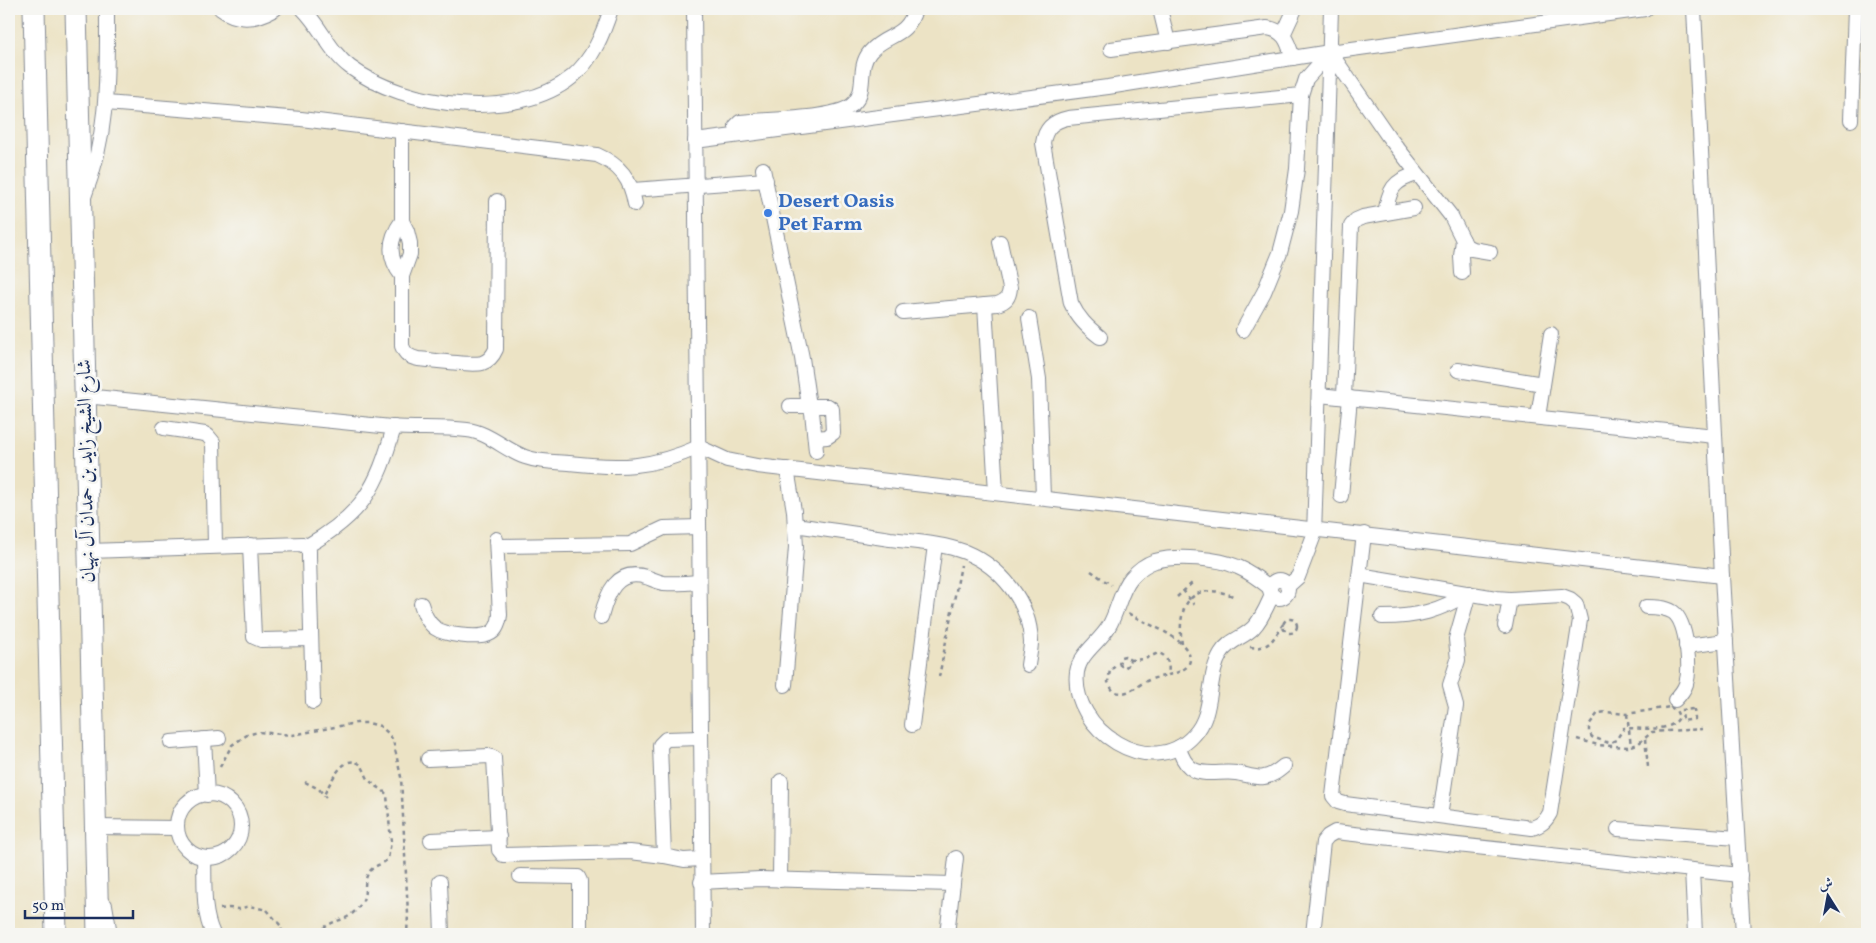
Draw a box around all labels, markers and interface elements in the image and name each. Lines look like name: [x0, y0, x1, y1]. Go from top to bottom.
place label: Desert Oasis Pet Farm: [778, 188, 895, 239]
marker: Desert Oasis Pet Farm: [762, 207, 774, 219]
street label: شارع الشيخ زايد بن حمدان آل نهيان: [71, 359, 105, 583]
north arrow: [1804, 870, 1854, 920]
text: ش: [1817, 874, 1835, 895]
scale bar: [25, 888, 132, 920]
text: 50 m: [32, 896, 64, 917]

